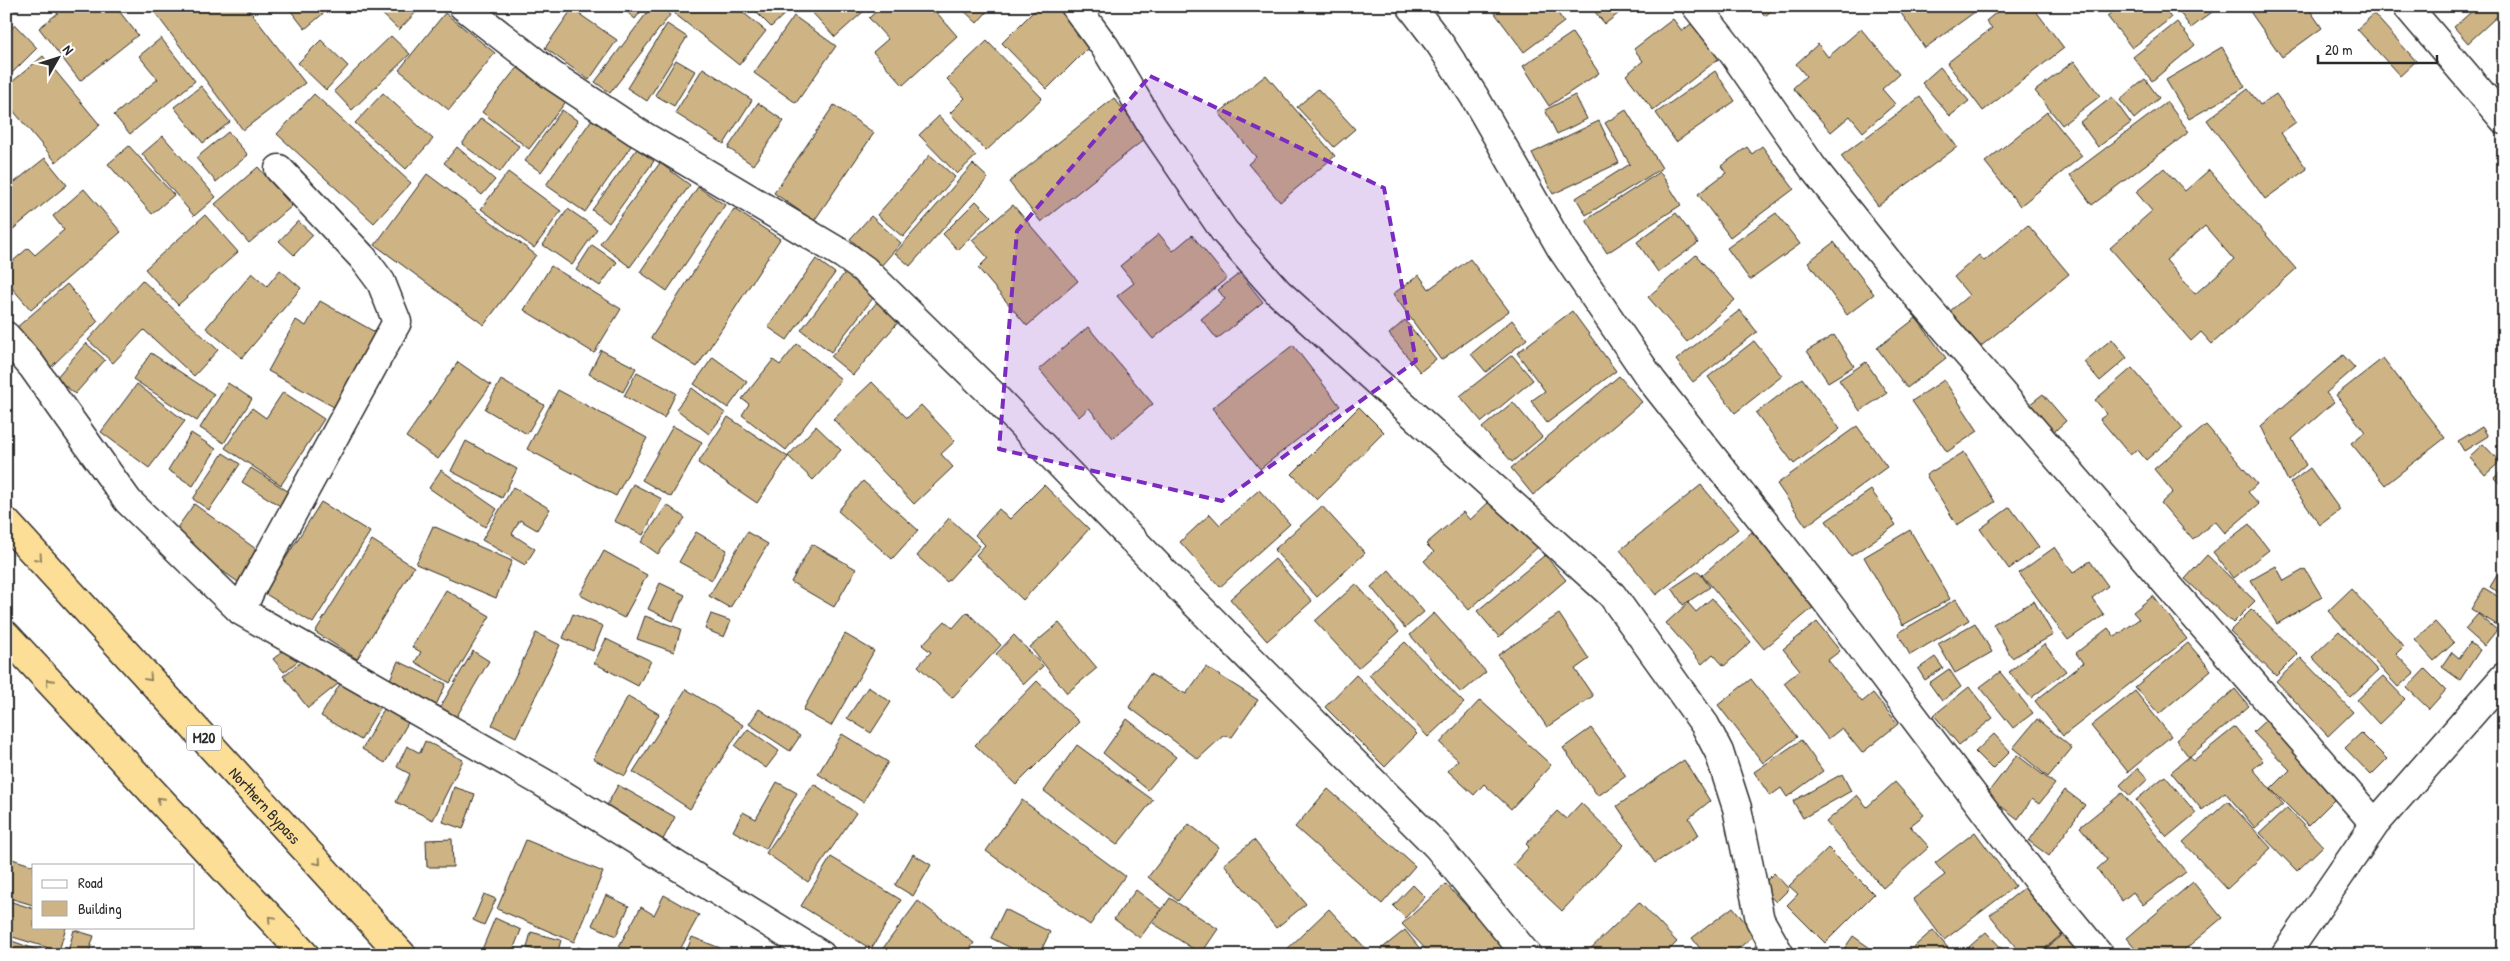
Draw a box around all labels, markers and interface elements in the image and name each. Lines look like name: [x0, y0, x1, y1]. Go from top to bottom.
north arrow: [32, 32, 82, 82]
scale bar: [2318, 32, 2436, 64]
text: 20 m: [2325, 39, 2352, 60]
text: N: [59, 41, 79, 59]
one-way arrow: [33, 552, 42, 561]
one-way arrow: [143, 672, 152, 681]
one-way arrow: [46, 678, 55, 687]
road number: M20: [186, 726, 222, 750]
street label: Northern Bypass: [224, 762, 306, 849]
one-way arrow: [157, 797, 166, 806]
one-way arrow: [312, 857, 321, 866]
legend: [32, 864, 195, 928]
text: Road: [78, 872, 103, 893]
text: Building: [78, 898, 122, 919]
one-way arrow: [268, 916, 277, 925]

